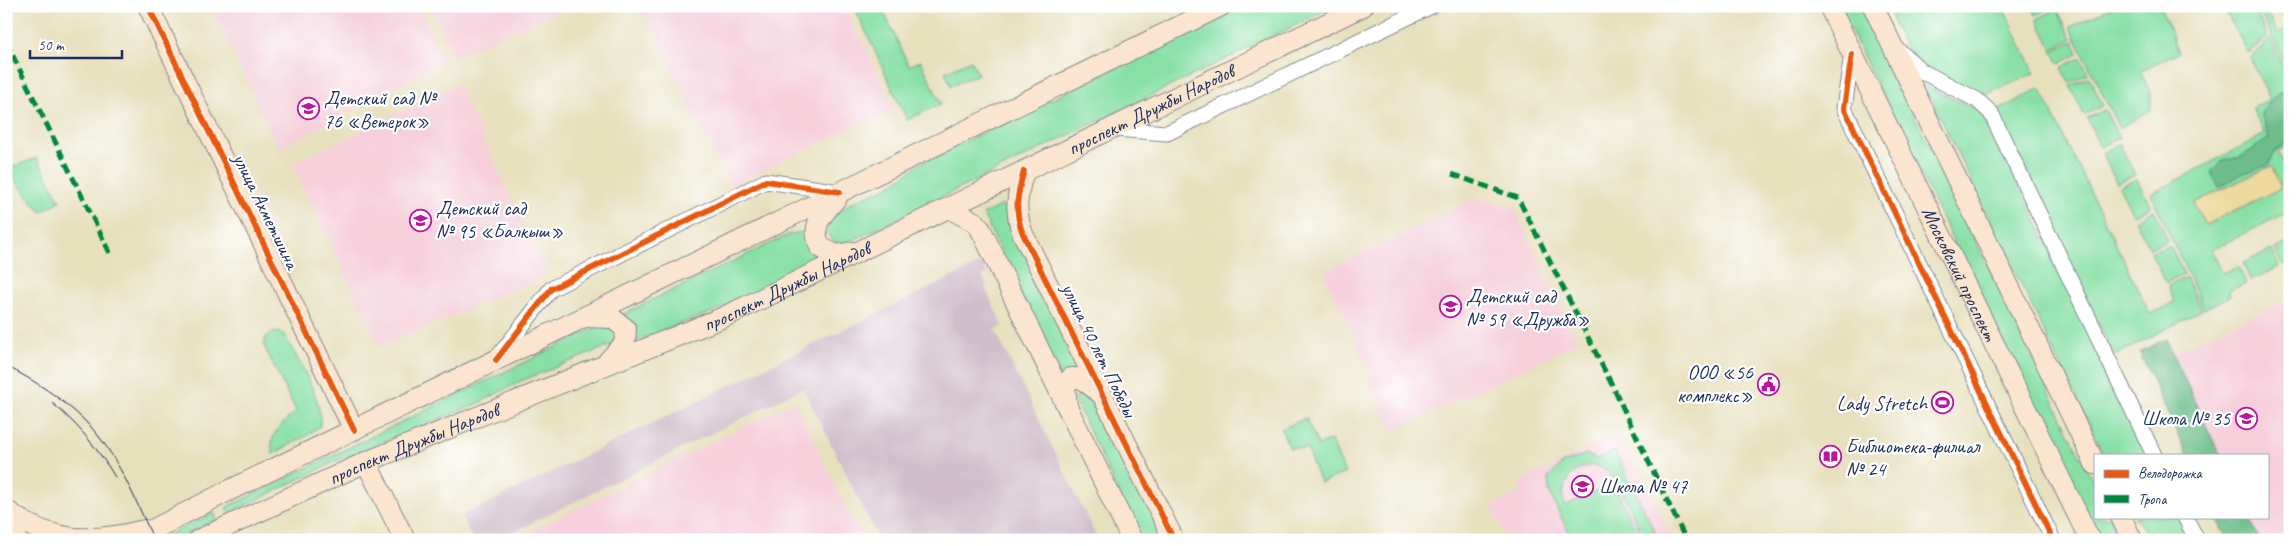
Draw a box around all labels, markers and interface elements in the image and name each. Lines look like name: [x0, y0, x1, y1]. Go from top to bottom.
scale bar: [30, 28, 122, 60]
text: 50 m: [38, 36, 65, 55]
street label: проспект Дружбы Народов: [1063, 57, 1242, 160]
place label: Детский сад № 76 «Ветерок»: [324, 86, 439, 134]
school or university icon: Детский сад № 76 «Ветерок»: [296, 97, 320, 121]
street label: улица Ахметшина: [227, 148, 306, 275]
place label: Детский сад № 95 «Балкыш»: [436, 196, 563, 244]
street label: Московский проспект: [1916, 202, 2004, 346]
school or university icon: Детский сад № 95 «Балкыш»: [408, 208, 432, 232]
street label: проспект Дружбы Народов: [699, 234, 877, 337]
street label: улица 40 лет Победы: [1055, 278, 1143, 422]
place label: Детский сад № 59 «Дружба»: [1466, 284, 1590, 332]
school or university icon: Детский сад № 59 «Дружба»: [1438, 295, 1462, 319]
place label: ООО «56 комплекс»: [1677, 360, 1754, 408]
public building icon: ООО «56 комплекс»: [1757, 372, 1781, 396]
place label: Lady Stretch: [1837, 391, 1929, 416]
sports icon: Lady Stretch: [1931, 391, 1955, 415]
street label: проспект Дружбы Народов: [324, 396, 506, 490]
place label: Школа № 35: [2142, 406, 2231, 431]
school or university icon: Школа № 35: [2234, 406, 2258, 430]
place label: Библиотека-филиал № 24: [1846, 434, 1981, 482]
library icon: Библиотека-филиал № 24: [1818, 445, 1842, 469]
legend: [2094, 454, 2268, 518]
text: Велодорожка: [2138, 464, 2202, 483]
school or university icon: Школа № 47: [1571, 474, 1595, 498]
place label: Школа № 47: [1599, 474, 1688, 499]
text: Тропа: [2138, 490, 2167, 509]

